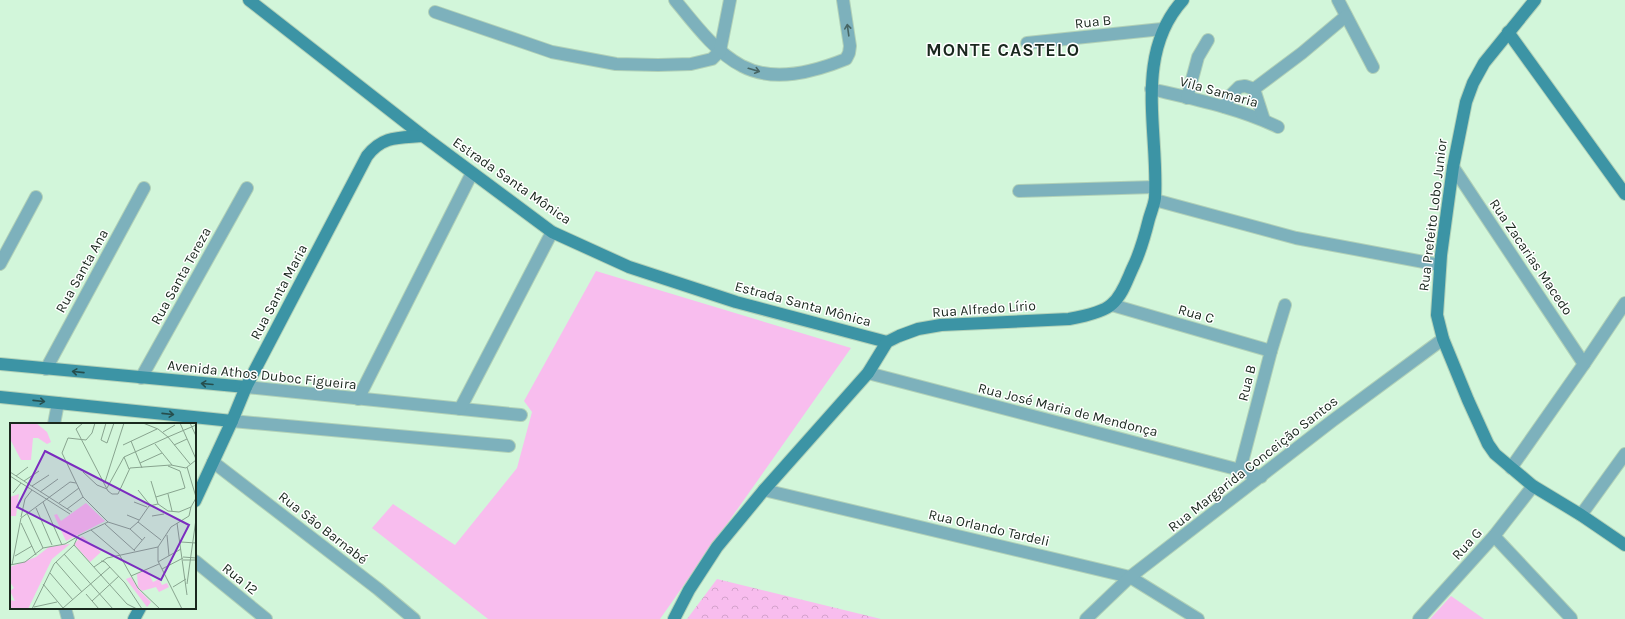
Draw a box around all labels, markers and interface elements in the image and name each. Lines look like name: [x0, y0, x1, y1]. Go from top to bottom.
street label: Rua B: [1074, 12, 1112, 32]
one-way arrow: [844, 24, 852, 37]
district label: MONTE CASTELO: [926, 39, 1080, 61]
one-way arrow: [747, 67, 760, 74]
street label: Vila Samaria: [1178, 73, 1260, 111]
street label: Estrada Santa Mônica: [450, 134, 574, 228]
street label: Rua Prefeito Lobo Junior: [1415, 137, 1451, 292]
street label: Rua Zacarias Macedo: [1486, 196, 1576, 318]
street label: Rua Santa Tereza: [147, 224, 215, 328]
street label: Rua Santa Ana: [52, 226, 112, 316]
street label: Rua Santa Maria: [247, 241, 311, 343]
street label: Estrada Santa Mônica: [733, 278, 873, 330]
street label: Rua Alfredo Lírio: [932, 297, 1036, 321]
street label: Rua C: [1176, 301, 1216, 327]
street label: Avenida Athos Duboc Figueira: [167, 357, 357, 393]
street label: Rua B: [1234, 363, 1260, 403]
one-way arrow: [71, 368, 84, 376]
street label: Rua José Maria de Mendonça: [976, 379, 1160, 441]
one-way arrow: [201, 380, 214, 387]
street label: Rua Margarida Conceição Santos: [1165, 392, 1341, 536]
one-way arrow: [32, 397, 45, 404]
one-way arrow: [161, 410, 174, 418]
inset map: [10, 423, 196, 609]
street label: Rua São Barnabé: [275, 488, 371, 568]
street label: Rua Orlando Tardeli: [927, 506, 1051, 550]
street label: Rua G: [1448, 525, 1486, 563]
street label: Rua 12: [219, 560, 261, 598]

